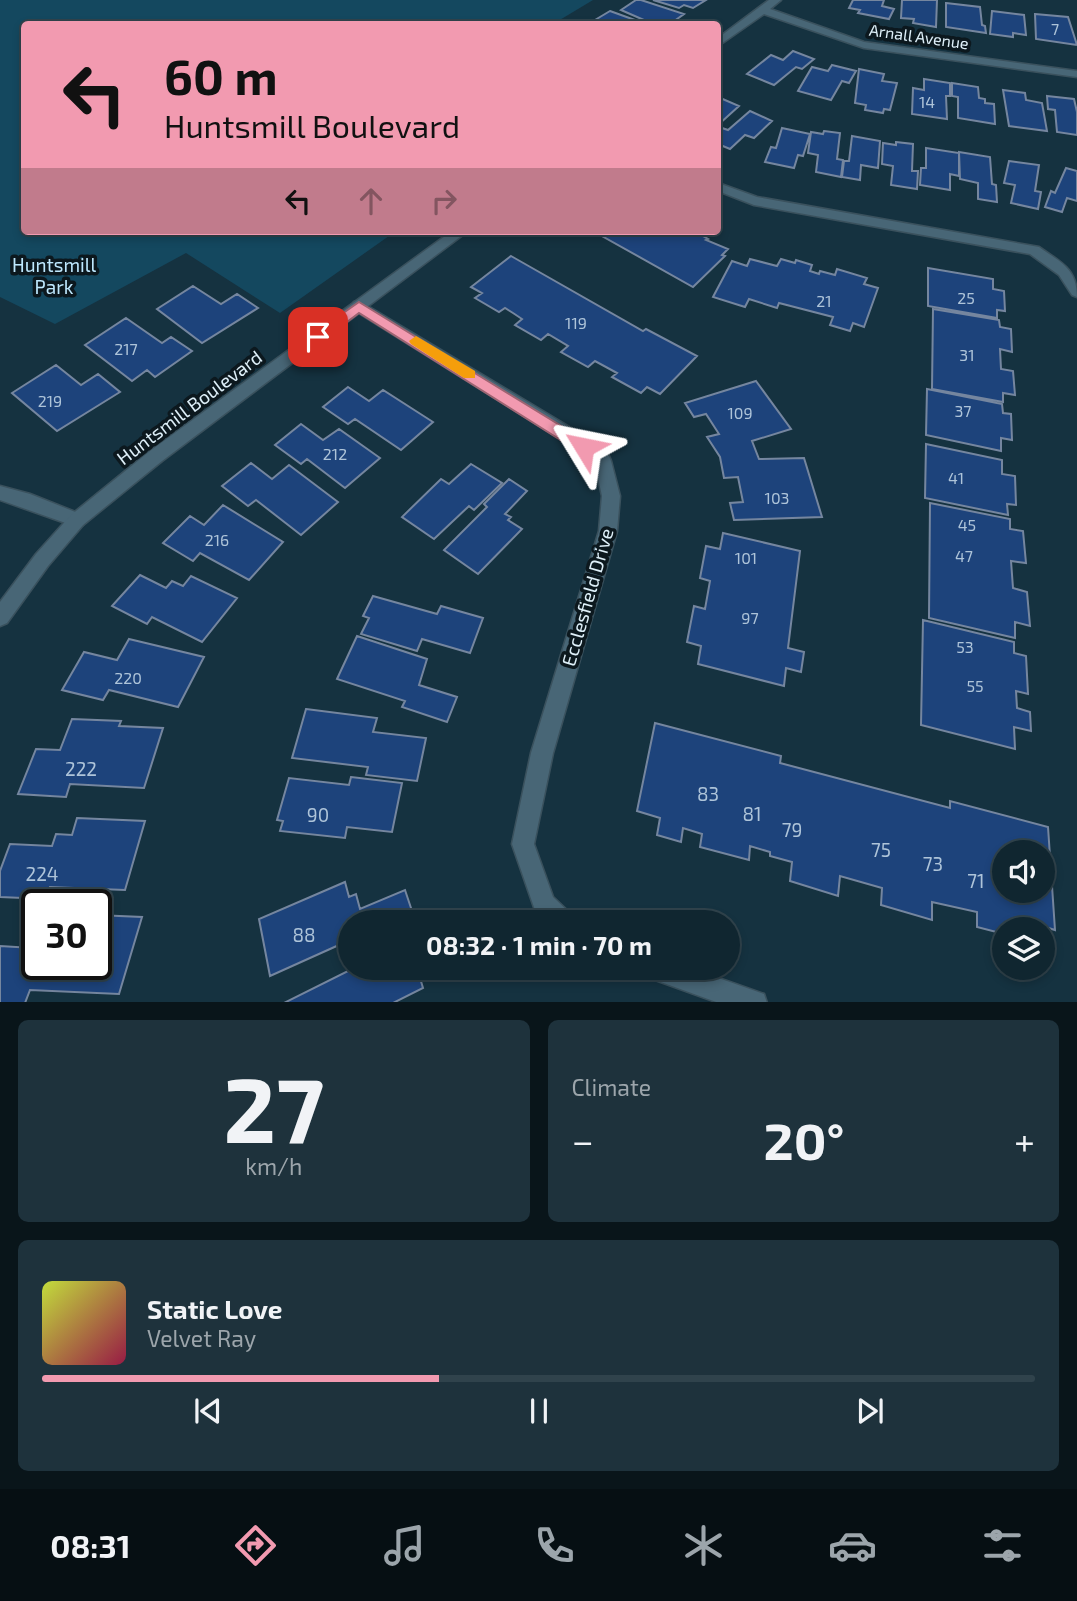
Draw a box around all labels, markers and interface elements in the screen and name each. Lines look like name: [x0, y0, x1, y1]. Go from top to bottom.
house number: 7: [1051, 19, 1059, 38]
street label: Arnall Avenue: [868, 20, 970, 52]
text: 60 m: [164, 46, 278, 105]
icon: left: [49, 49, 140, 140]
house number: 14: [919, 92, 935, 111]
text: Huntsmill Boulevard: [164, 106, 460, 144]
icon: left: [279, 182, 317, 220]
icon: ahead: [352, 182, 390, 220]
icon: right: [425, 182, 463, 220]
park label: Huntsmill Park: [12, 253, 96, 298]
house number: 25: [957, 288, 975, 307]
house number: 21: [816, 291, 832, 310]
pin: [288, 307, 348, 367]
house number: 119: [565, 313, 587, 332]
icon: arrive: [299, 318, 337, 356]
house number: 217: [114, 339, 138, 358]
street label: Huntsmill Boulevard: [112, 345, 266, 469]
house number: 31: [959, 345, 975, 364]
house number: 219: [38, 391, 62, 410]
house number: 37: [954, 401, 972, 420]
house number: 109: [727, 403, 753, 422]
position arrow: [547, 410, 621, 484]
house number: 212: [323, 444, 347, 463]
house number: 41: [948, 468, 964, 487]
house number: 103: [765, 488, 789, 507]
house number: 45: [958, 515, 976, 534]
street label: Ecclesfield Drive: [556, 525, 618, 669]
house number: 216: [205, 530, 229, 549]
house number: 47: [955, 546, 973, 565]
house number: 101: [735, 548, 757, 567]
house number: 97: [741, 608, 759, 627]
house number: 53: [956, 637, 974, 656]
house number: 220: [114, 668, 142, 687]
house number: 55: [966, 676, 984, 695]
house number: 222: [65, 757, 97, 780]
house number: 83: [697, 782, 719, 805]
house number: 81: [742, 802, 762, 825]
house number: 90: [307, 803, 329, 826]
house number: 79: [782, 818, 802, 841]
house number: 75: [871, 838, 891, 861]
map controls: [992, 840, 1055, 980]
button: sound: [992, 840, 1055, 903]
house number: 73: [923, 852, 943, 875]
house number: 224: [25, 862, 59, 885]
house number: 71: [967, 869, 985, 892]
speed limit sign: 30: [21, 889, 112, 980]
button: layers: [992, 917, 1055, 980]
house number: 88: [292, 923, 316, 946]
text: 08:32 · 1 min · 70 m: [426, 929, 652, 960]
text: 27: [223, 1052, 324, 1161]
text: Climate: [572, 1073, 651, 1101]
text: 20°: [763, 1108, 844, 1170]
text: −: [572, 1117, 594, 1163]
text: +: [1014, 1117, 1035, 1163]
text: km/h: [245, 1152, 302, 1180]
text: Static Love: [147, 1293, 283, 1324]
text: Velvet Ray: [147, 1324, 256, 1352]
icon: previous: [189, 1392, 227, 1430]
icon: pause: [520, 1392, 558, 1430]
icon: next: [851, 1392, 889, 1430]
icon: directions: [231, 1521, 280, 1570]
icon: music: [380, 1521, 429, 1570]
icon: phone: [530, 1521, 579, 1570]
icon: climate: [679, 1521, 728, 1570]
icon: car: [828, 1521, 877, 1570]
icon: filters: [978, 1521, 1027, 1570]
text: 08:31: [50, 1526, 131, 1564]

